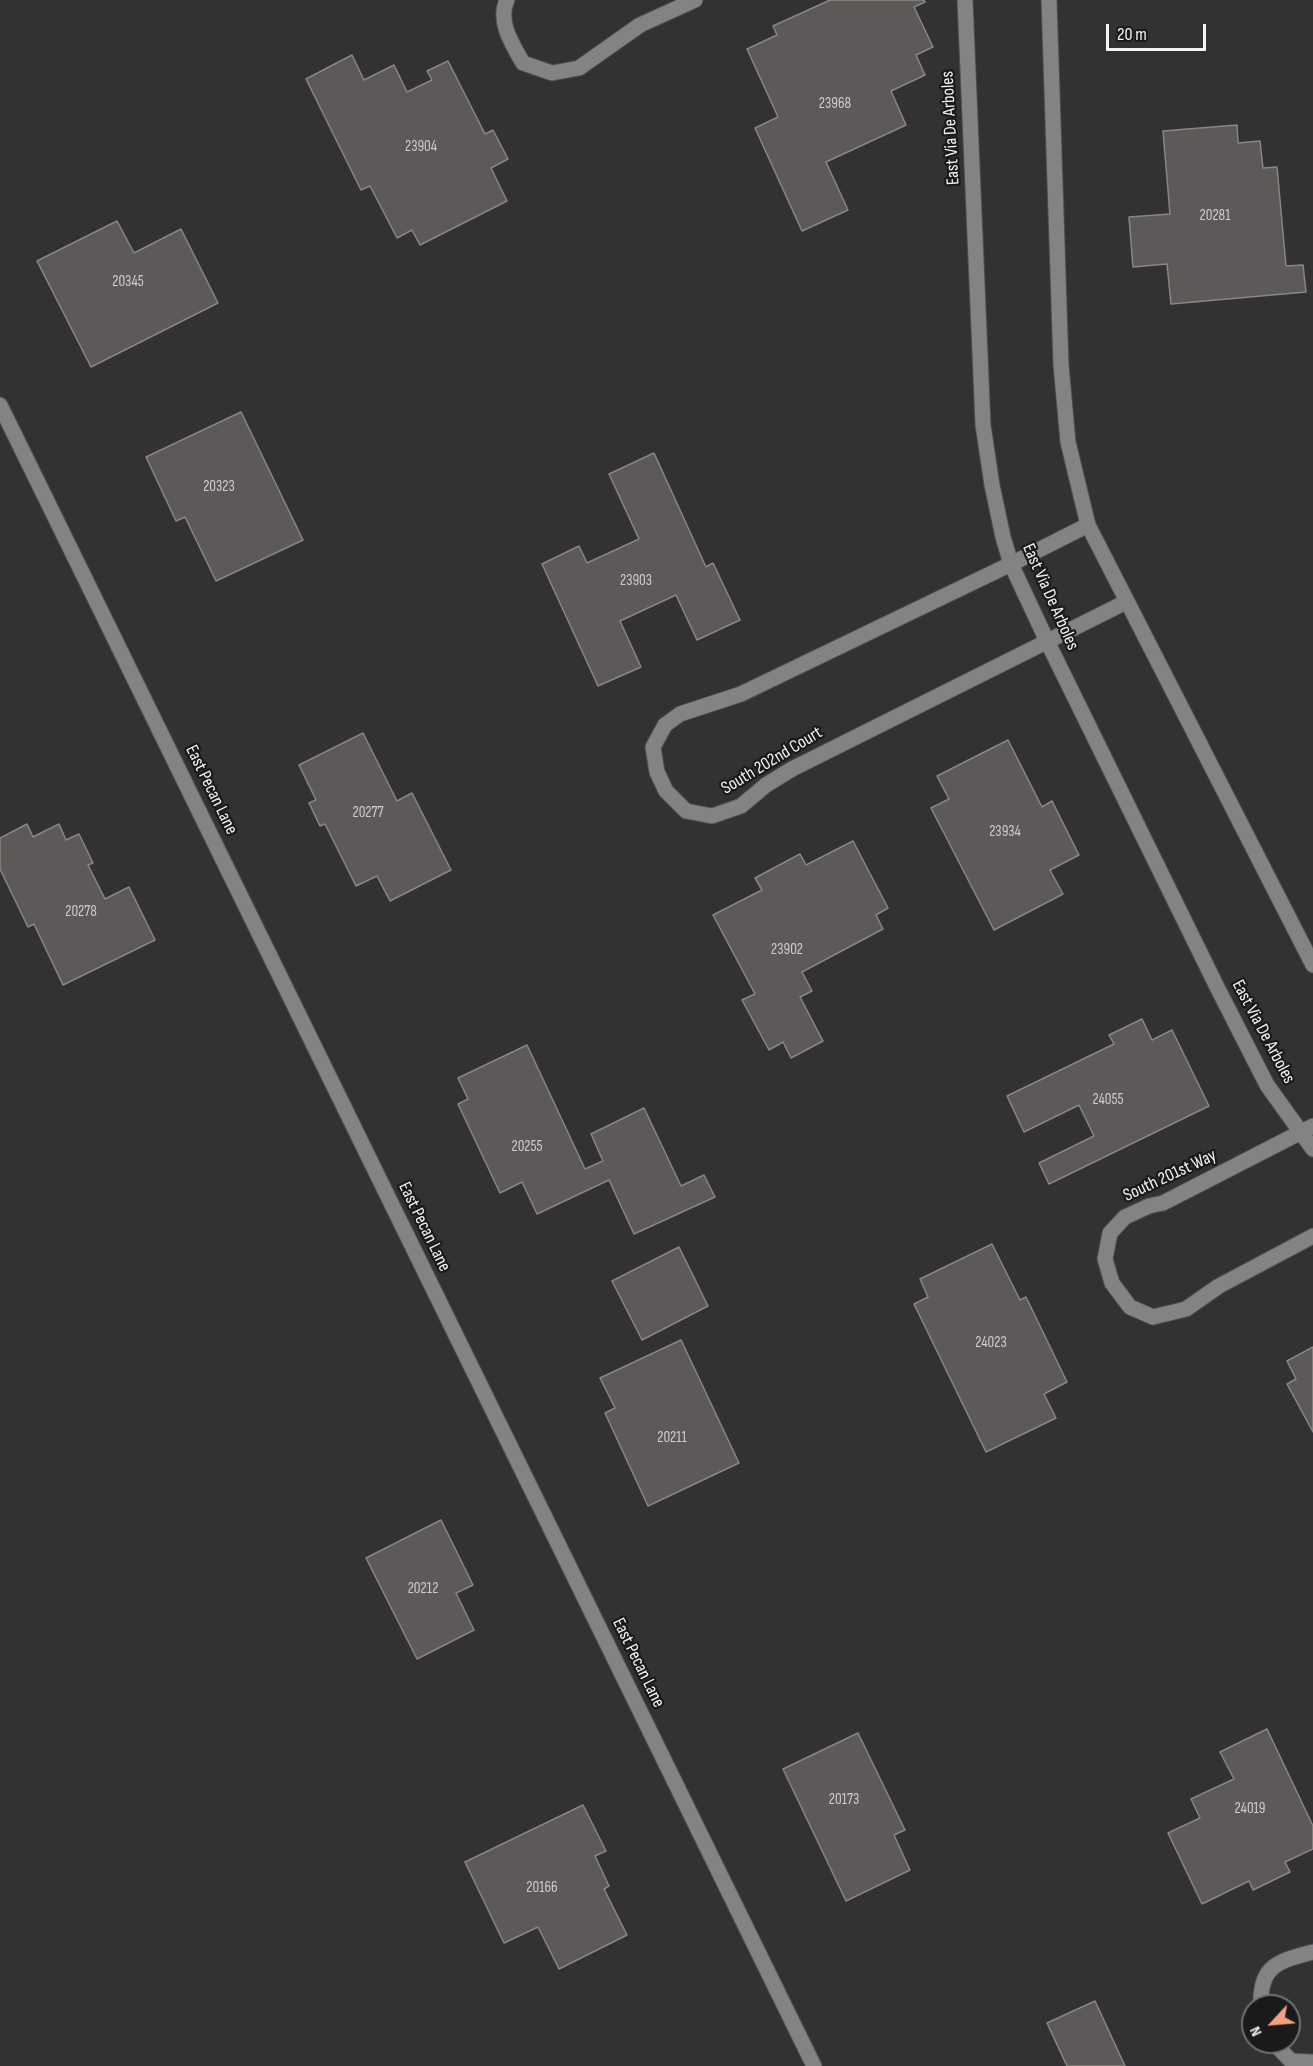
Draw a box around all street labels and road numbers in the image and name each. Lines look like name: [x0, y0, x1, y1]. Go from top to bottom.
street label: East Via De Arboles: [937, 70, 965, 186]
street label: East Via De Arboles: [1017, 540, 1083, 654]
street label: South 202nd Court: [718, 722, 826, 800]
street label: East Pecan Lane: [180, 742, 242, 838]
street label: East Via De Arboles: [1227, 976, 1299, 1088]
street label: South 201st Way: [1120, 1145, 1220, 1207]
street label: East Pecan Lane: [393, 1179, 455, 1275]
street label: East Pecan Lane: [607, 1615, 669, 1711]

